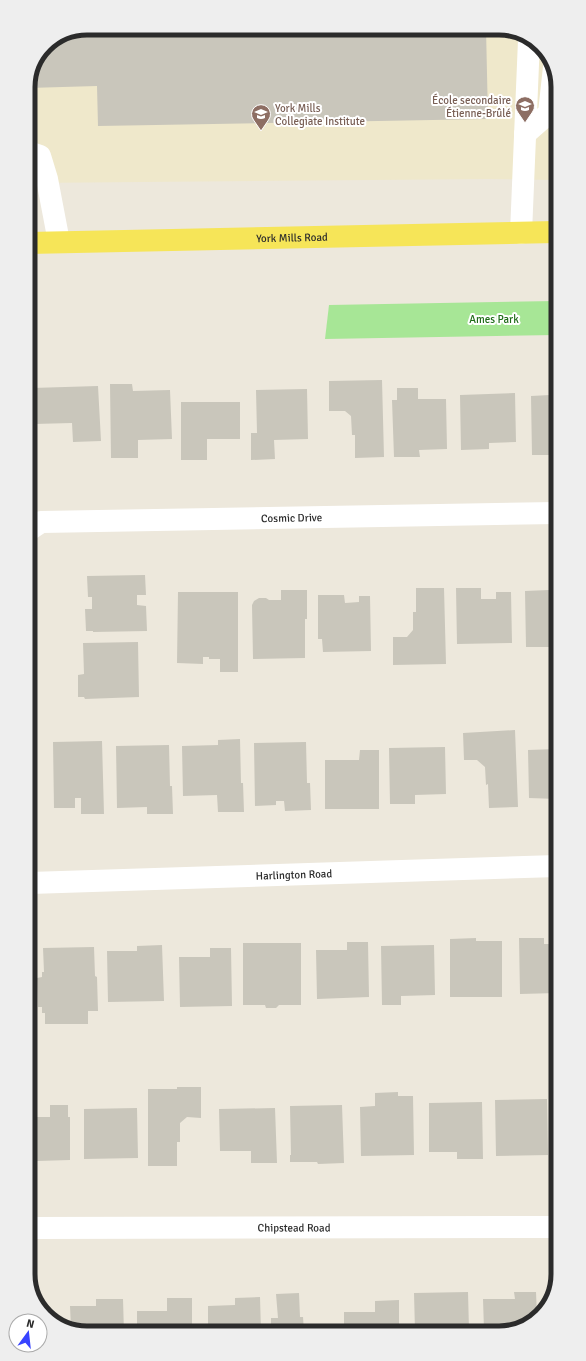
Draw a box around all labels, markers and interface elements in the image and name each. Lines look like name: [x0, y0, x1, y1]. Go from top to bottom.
place label: École secondaire Étienne-Brûlé: [432, 93, 511, 120]
school or university icon: École secondaire Étienne-Brûlé: [514, 95, 536, 123]
place label: York Mills Collegiate Institute: [275, 102, 365, 128]
school or university icon: York Mills Collegiate Institute: [250, 103, 272, 131]
street label: York Mills Road: [256, 231, 328, 245]
park label: Ames Park: [469, 313, 519, 326]
street label: Cosmic Drive: [261, 511, 322, 525]
street label: Harlington Road: [255, 867, 333, 883]
street label: Chipstead Road: [258, 1221, 331, 1235]
north arrow: [8, 1313, 48, 1353]
text: N: [25, 1317, 36, 1331]

